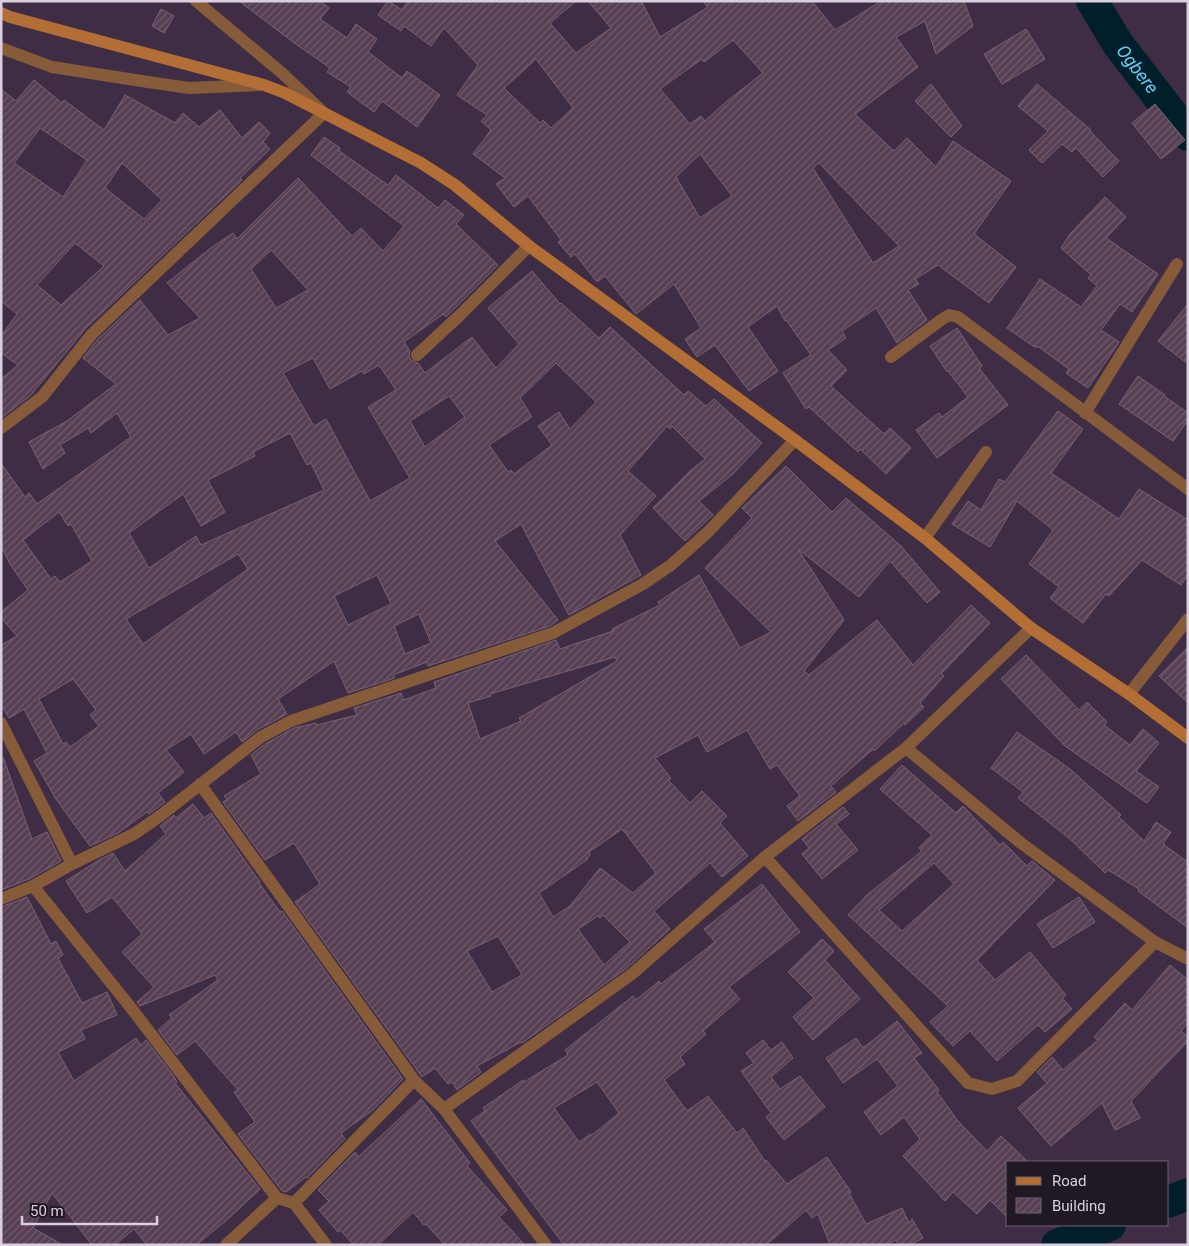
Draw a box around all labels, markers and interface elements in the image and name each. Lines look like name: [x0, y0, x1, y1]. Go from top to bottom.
water label: Ogbere: [1112, 40, 1163, 97]
legend: [1006, 1161, 1169, 1226]
text: Road: [1052, 1172, 1086, 1190]
scale bar: [22, 1194, 158, 1226]
text: Building: [1052, 1197, 1106, 1215]
text: 50 m: [30, 1202, 64, 1220]

